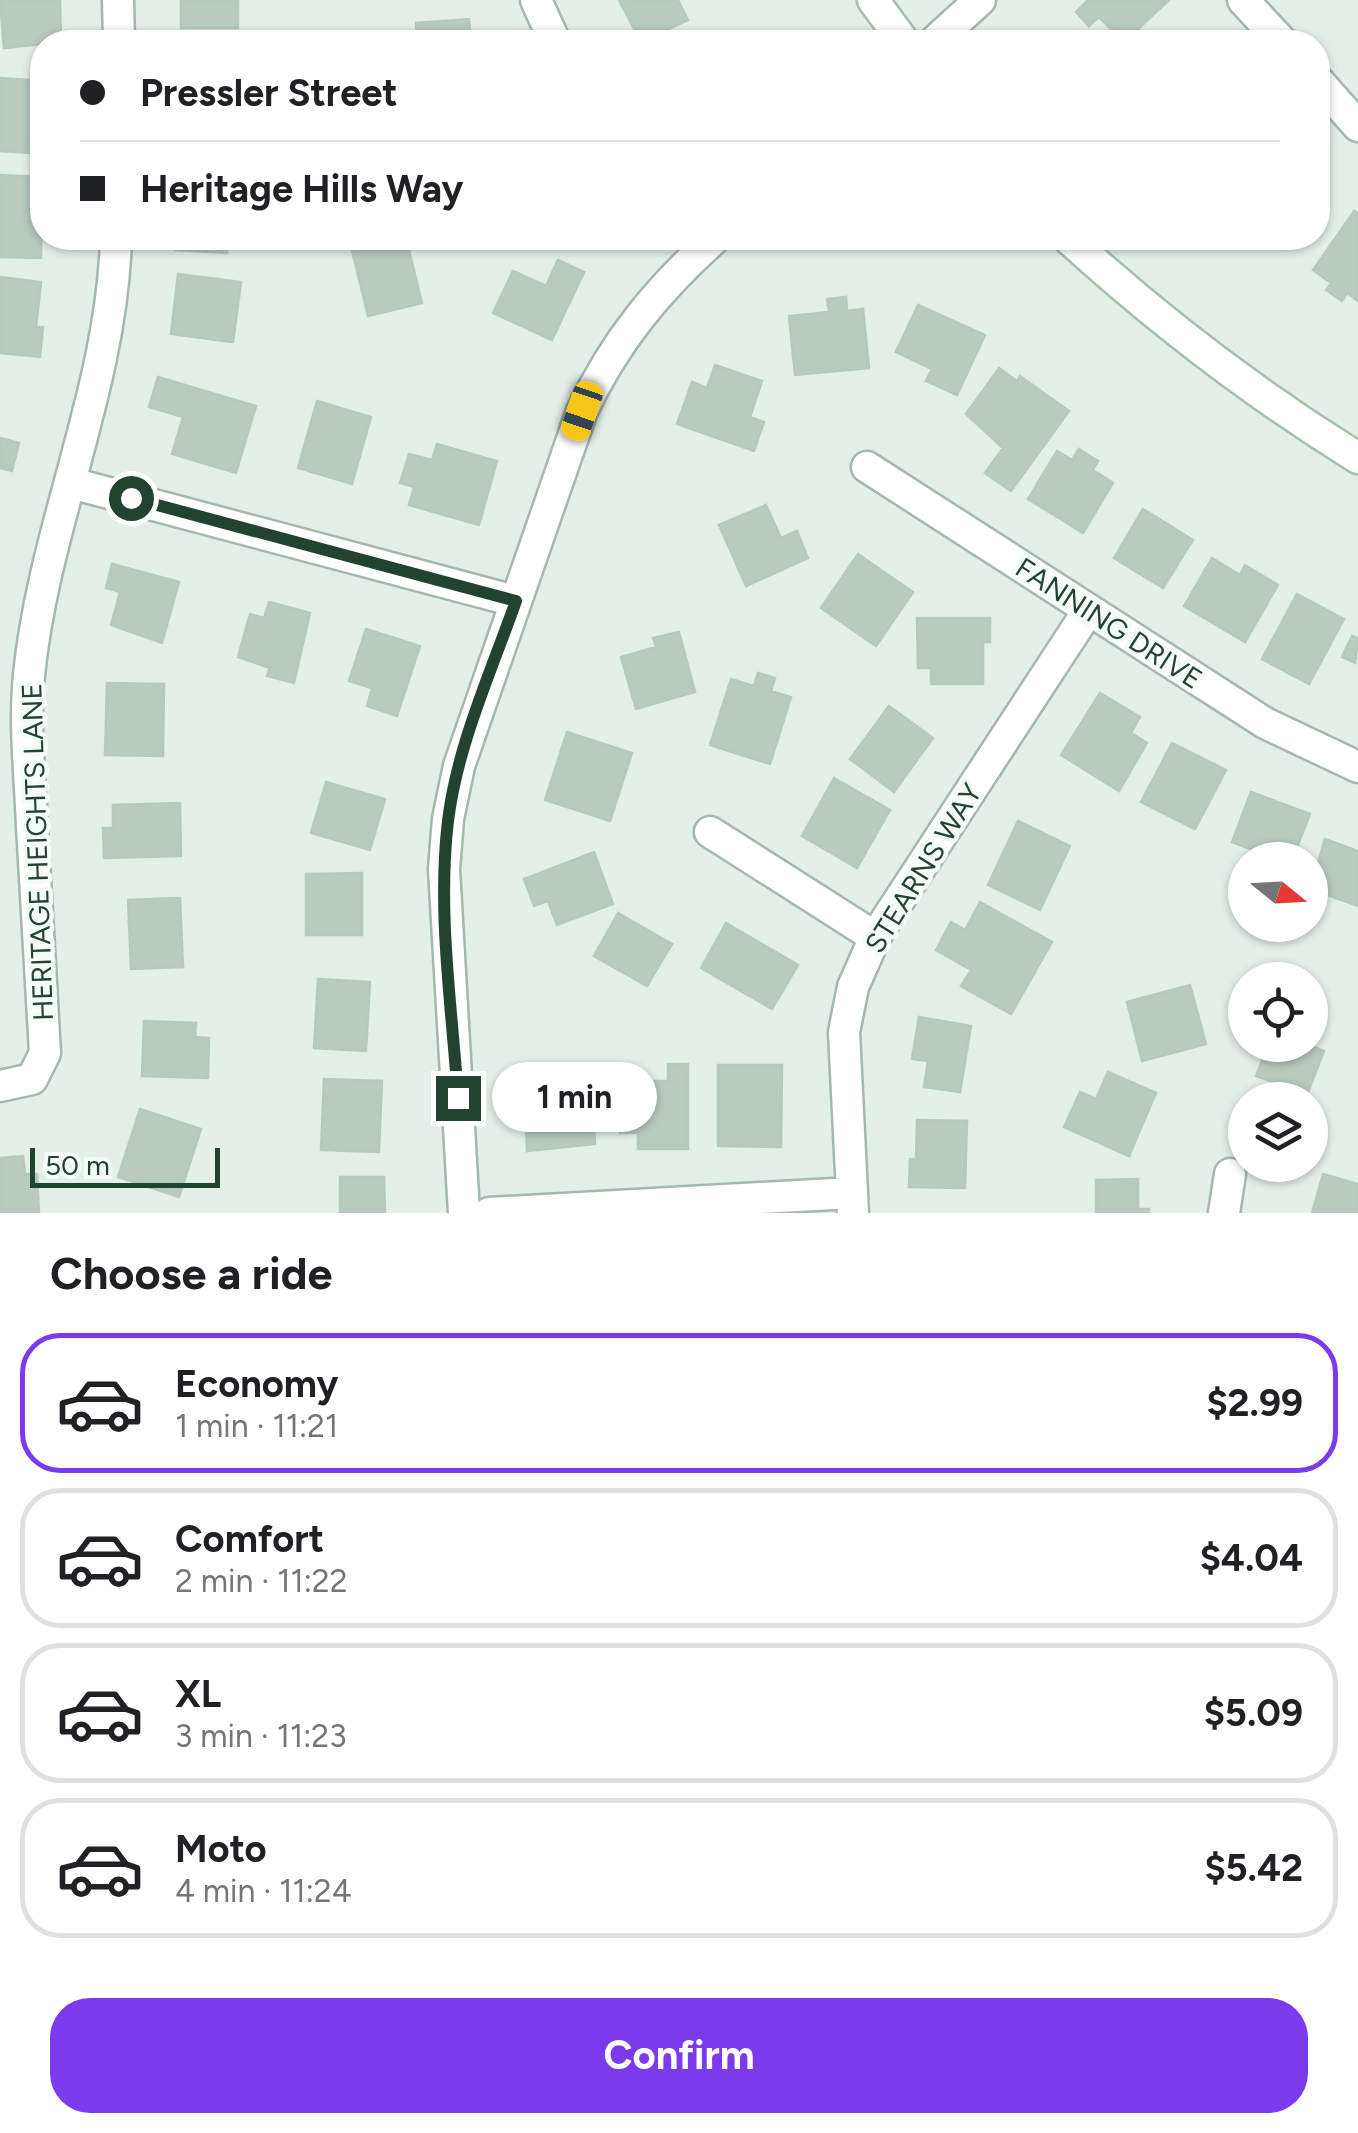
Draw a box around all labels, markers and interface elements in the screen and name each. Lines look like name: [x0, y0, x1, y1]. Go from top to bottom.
text: Pressler Street: [140, 70, 398, 116]
text: Heritage Hills Way: [140, 166, 463, 212]
car: [558, 378, 606, 444]
route start: [109, 476, 154, 521]
street label: FANNING DRIVE: [1009, 550, 1209, 696]
street label: HERITAGE HEIGHTS LANE: [14, 682, 60, 1022]
street label: STEARNS WAY: [857, 777, 989, 959]
north arrow: [1228, 842, 1328, 942]
map controls: [1228, 842, 1328, 1182]
button: locate: [1228, 962, 1328, 1062]
callout: 1 min: [493, 1063, 658, 1133]
route end: [436, 1076, 481, 1121]
text: 1 min: [537, 1078, 612, 1116]
button: layers: [1228, 1082, 1328, 1182]
scale bar: [30, 1143, 220, 1188]
text: 50 m: [45, 1148, 110, 1182]
text: Choose a ride: [50, 1246, 332, 1300]
icon: car: [55, 1358, 145, 1448]
text: Economy: [175, 1361, 338, 1407]
text: $2.99: [1206, 1380, 1303, 1426]
text: 1 min · 11:21: [175, 1407, 338, 1445]
icon: car: [55, 1513, 145, 1603]
text: Comfort: [175, 1516, 324, 1562]
text: $4.04: [1200, 1535, 1303, 1581]
text: 2 min · 11:22: [175, 1562, 348, 1600]
icon: car: [55, 1668, 145, 1758]
text: XL: [175, 1671, 221, 1717]
text: $5.09: [1204, 1690, 1303, 1736]
text: 3 min · 11:23: [175, 1717, 347, 1755]
icon: car: [55, 1823, 145, 1913]
text: Moto: [175, 1826, 267, 1872]
text: $5.42: [1204, 1845, 1303, 1891]
text: 4 min · 11:24: [175, 1872, 352, 1910]
button: Confirm: [50, 1998, 1308, 2113]

